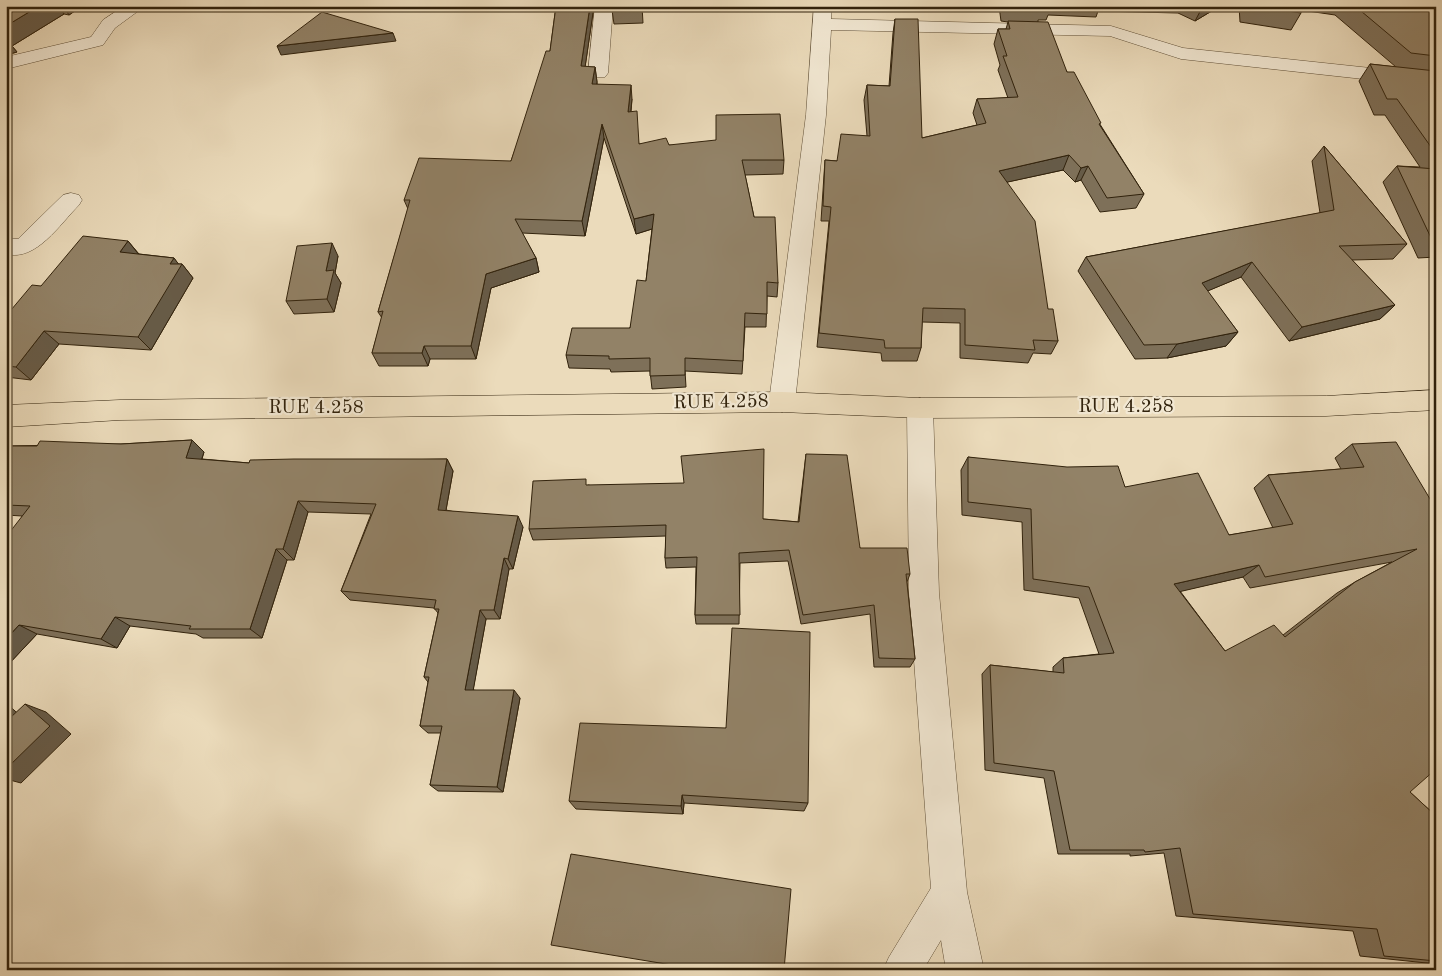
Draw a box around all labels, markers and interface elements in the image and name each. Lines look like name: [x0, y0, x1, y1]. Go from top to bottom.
street label: RUE 4.258: [673, 393, 769, 413]
street label: RUE 4.258: [1078, 398, 1174, 417]
street label: RUE 4.258: [268, 399, 364, 418]

